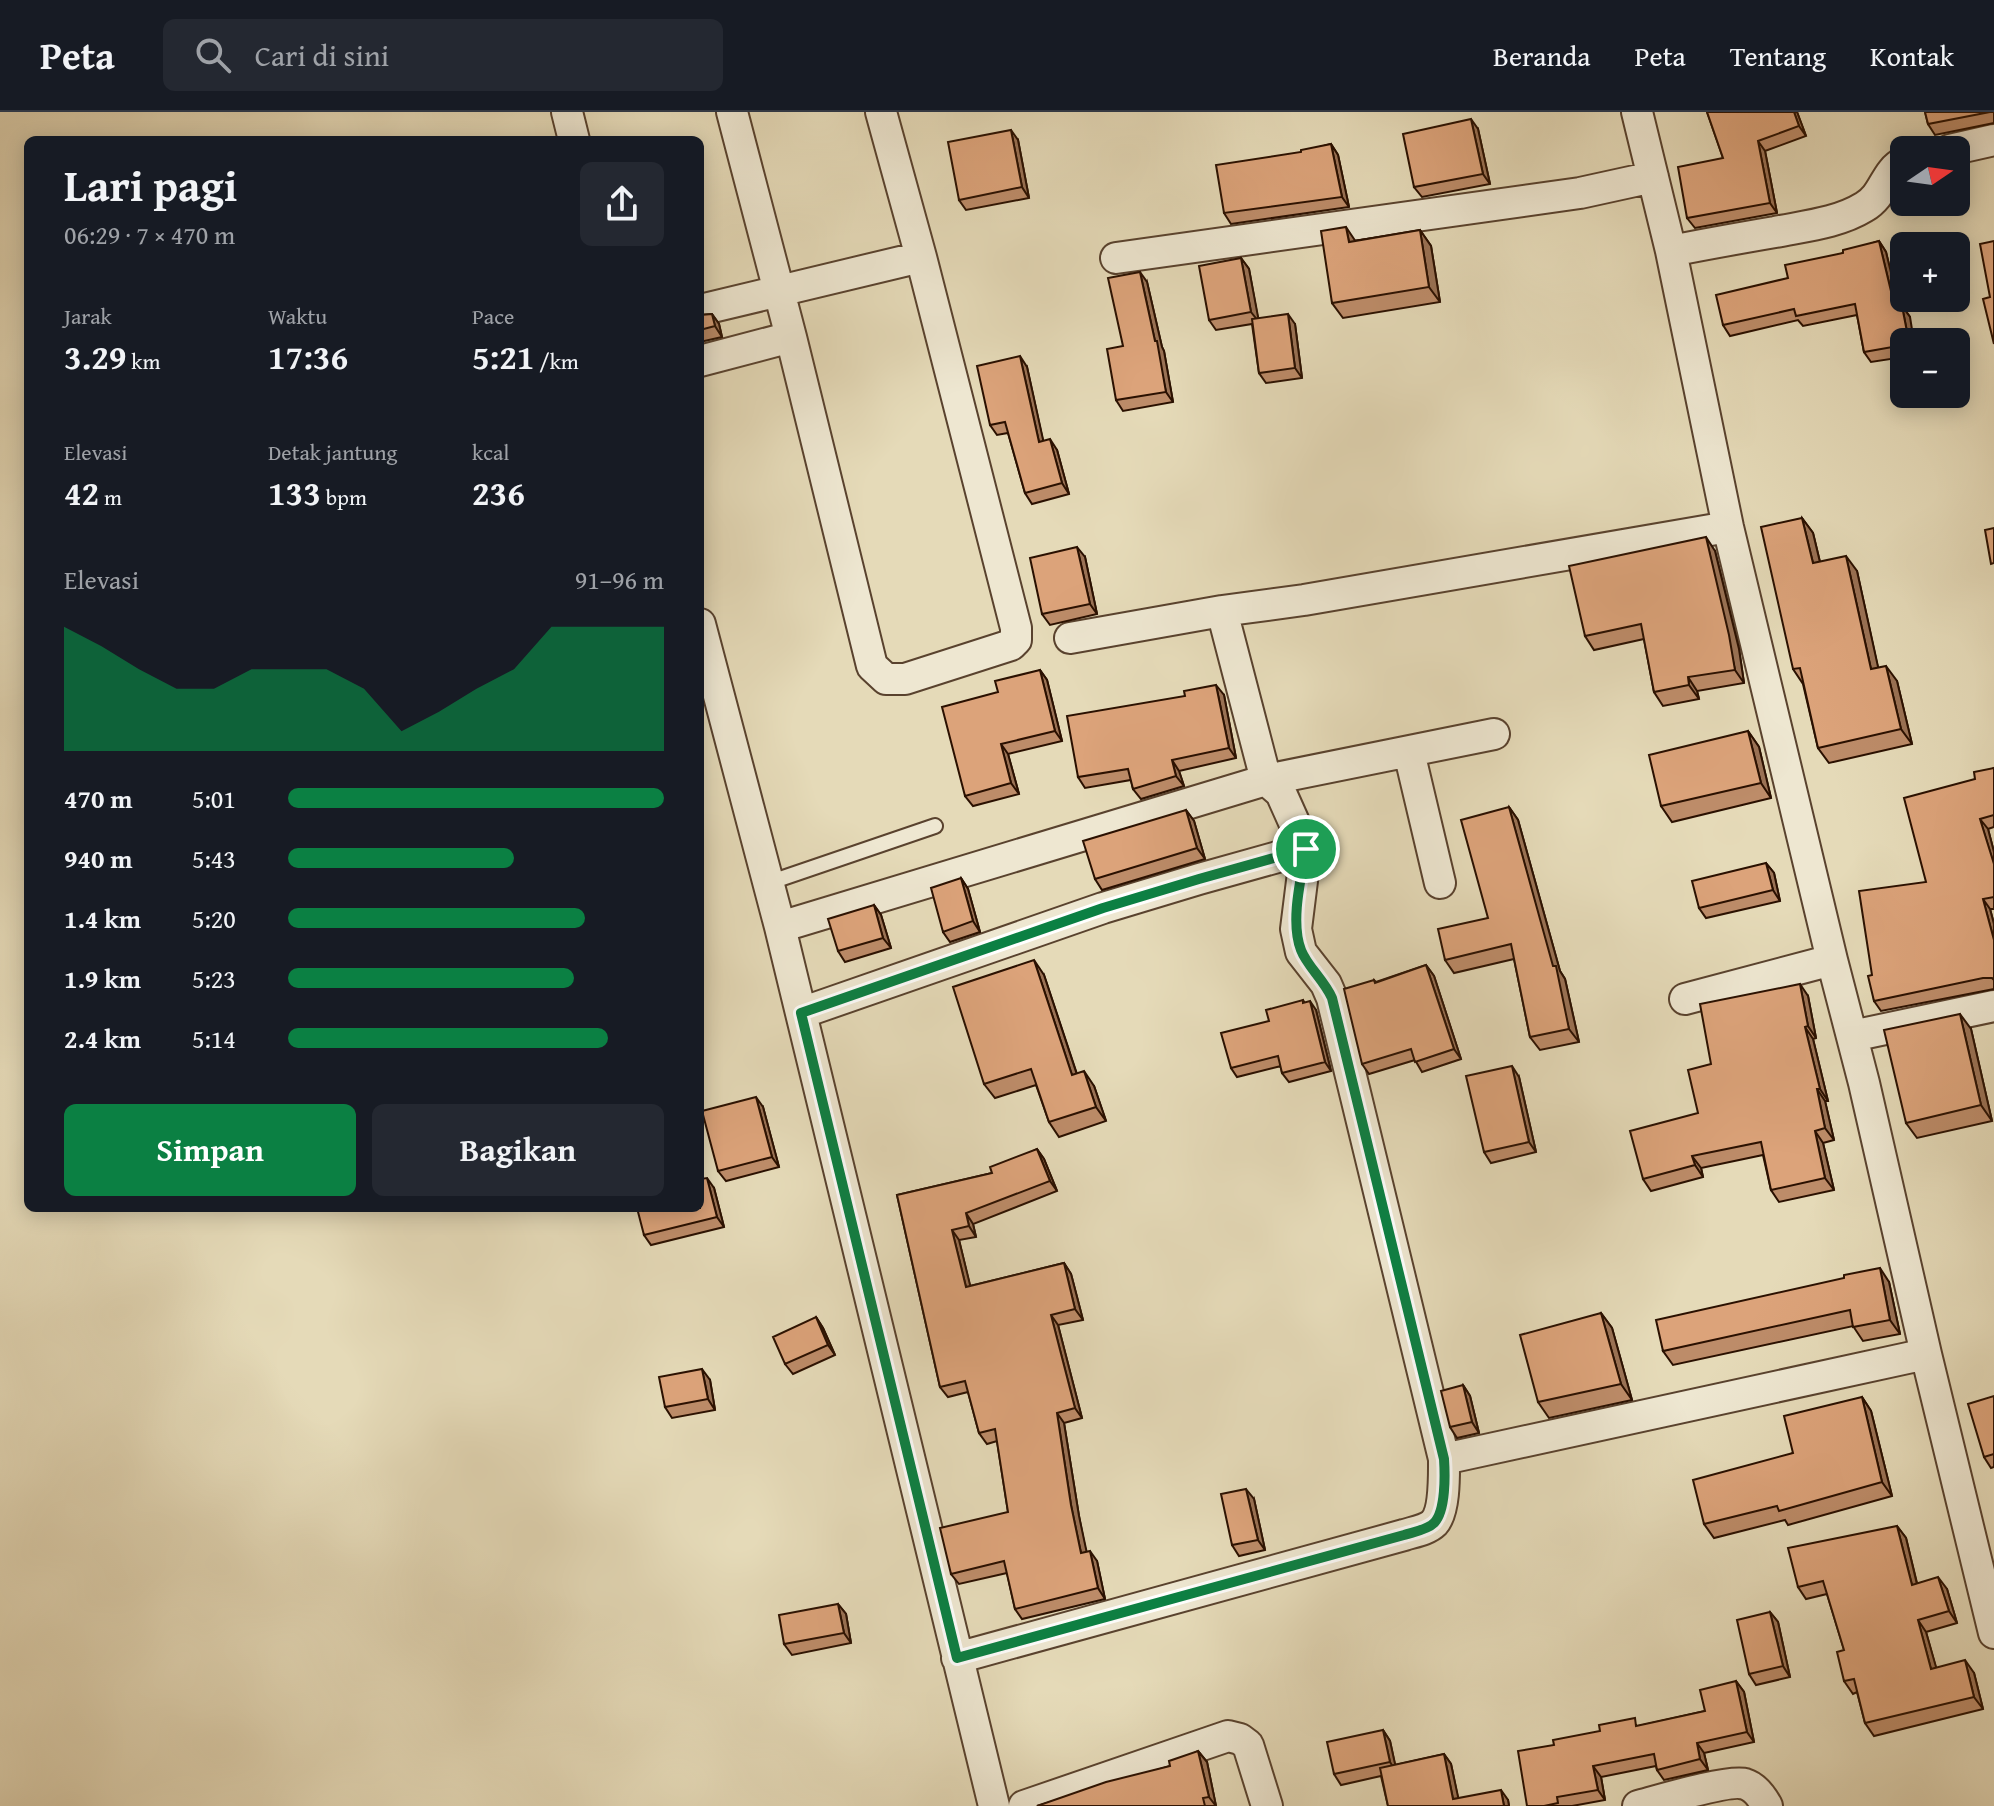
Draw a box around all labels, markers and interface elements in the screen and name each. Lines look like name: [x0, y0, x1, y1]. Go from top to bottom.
search box: [163, 19, 723, 91]
text: Peta: [40, 27, 115, 83]
icon: search: [191, 33, 235, 77]
text: Cari di sini: [255, 33, 389, 77]
text: Beranda: [1493, 35, 1591, 76]
text: Peta: [1635, 35, 1686, 76]
text: Tentang: [1730, 35, 1826, 76]
text: Kontak: [1870, 35, 1954, 76]
north arrow: [1890, 136, 1970, 216]
map controls: [1890, 136, 1970, 408]
text: Lari pagi: [64, 153, 237, 217]
button: share: [580, 162, 664, 246]
text: 06:29 · 7 × 470 m: [64, 215, 235, 254]
button: +: [1890, 232, 1970, 312]
text: Jarak: [64, 300, 112, 332]
text: Waktu: [268, 300, 327, 332]
text: Pace: [472, 300, 514, 332]
button: −: [1890, 328, 1970, 408]
text: 3.29: [64, 332, 126, 381]
text: 17:36: [268, 332, 348, 381]
text: 5:21: [472, 332, 534, 381]
text: km: [126, 345, 160, 377]
text: /km: [534, 345, 579, 377]
text: Elevasi: [64, 436, 127, 468]
text: Detak jantung: [268, 436, 398, 468]
text: kcal: [472, 436, 510, 468]
text: 42: [64, 468, 99, 517]
text: 133: [268, 468, 321, 517]
text: 236: [472, 468, 525, 517]
text: m: [99, 481, 122, 513]
text: bpm: [321, 481, 367, 513]
text: Elevasi: [64, 560, 139, 599]
text: 91–96 m: [575, 560, 664, 599]
text: 470 m: [64, 779, 132, 818]
text: 5:01: [192, 779, 236, 818]
pin: [1272, 815, 1340, 883]
icon: arrive: [1284, 827, 1328, 871]
text: 940 m: [64, 839, 132, 878]
text: 5:43: [192, 839, 236, 878]
text: 1.4 km: [64, 899, 141, 938]
text: 5:20: [192, 899, 236, 938]
text: 1.9 km: [64, 959, 141, 998]
text: 5:23: [192, 959, 236, 998]
text: 2.4 km: [64, 1019, 141, 1058]
text: 5:14: [192, 1019, 236, 1058]
button: Simpan: [64, 1104, 356, 1196]
button: Bagikan: [372, 1104, 664, 1196]

